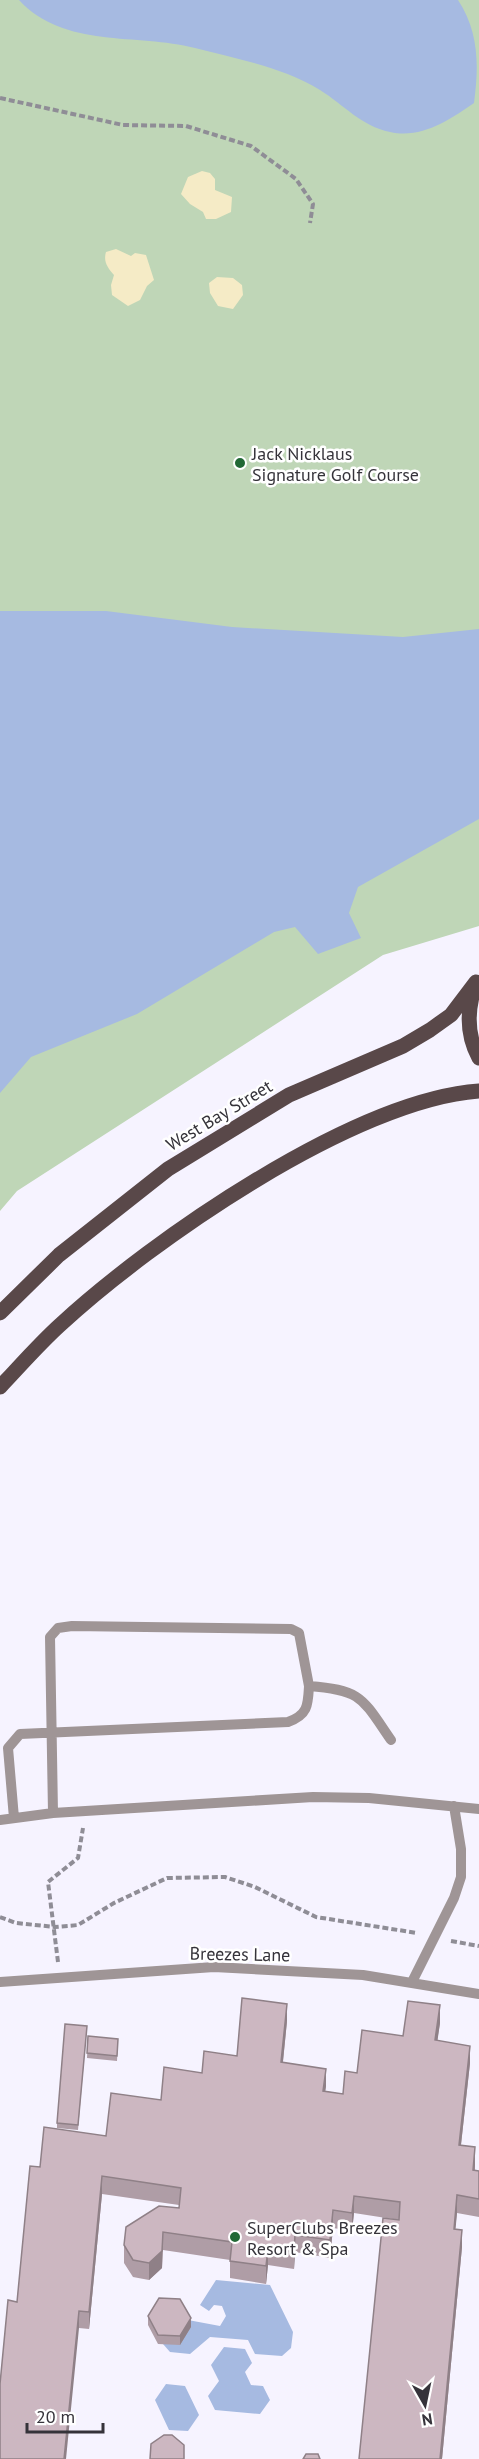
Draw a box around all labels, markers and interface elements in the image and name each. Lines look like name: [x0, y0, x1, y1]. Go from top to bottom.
place label: Jack Nicklaus Signature Golf Course: [251, 442, 419, 486]
marker: Jack Nicklaus Signature Golf Course: [233, 456, 247, 470]
street label: West Bay Street: [162, 1074, 276, 1156]
street label: Breezes Lane: [189, 1942, 291, 1966]
place label: SuperClubs Breezes Resort & Spa: [247, 2216, 398, 2260]
marker: SuperClubs Breezes Resort & Spa: [228, 2230, 242, 2244]
north arrow: [395, 2375, 455, 2435]
scale bar: [27, 2396, 104, 2434]
text: 20 m: [36, 2405, 75, 2428]
text: N: [421, 2409, 434, 2431]

